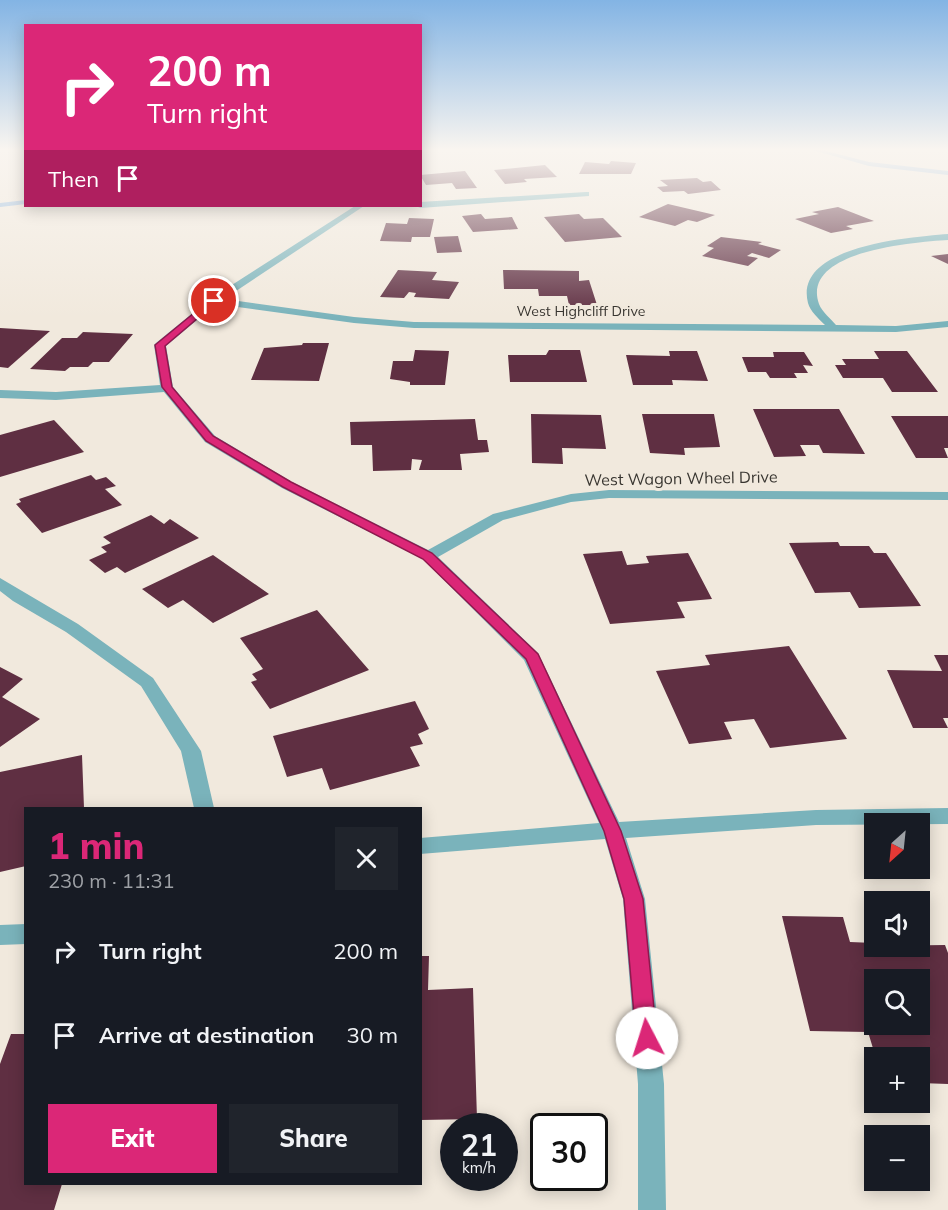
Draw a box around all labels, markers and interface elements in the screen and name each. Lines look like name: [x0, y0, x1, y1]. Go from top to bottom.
text: 200 m: [147, 44, 272, 97]
icon: right: [48, 48, 126, 126]
text: Turn right: [147, 96, 267, 130]
icon: arrive: [111, 162, 144, 195]
text: Then: [48, 165, 99, 193]
pin: [188, 275, 239, 326]
icon: arrive: [197, 284, 230, 317]
street label: West Highcliff Drive: [517, 302, 645, 320]
street label: West Wagon Wheel Drive: [584, 466, 778, 490]
north arrow: [864, 813, 930, 879]
map controls: [864, 813, 930, 1191]
text: 1 min: [48, 823, 144, 868]
button: close: [335, 827, 398, 890]
text: 230 m · 11:31: [48, 868, 174, 893]
button: sound: [864, 891, 930, 957]
icon: right: [48, 935, 81, 968]
text: Turn right: [99, 937, 202, 965]
text: 200 m: [333, 937, 398, 965]
button: search: [864, 969, 930, 1035]
position arrow: [615, 1006, 679, 1070]
icon: arrive: [48, 1019, 81, 1052]
text: Arrive at destination: [99, 1021, 314, 1049]
text: 30 m: [347, 1021, 398, 1049]
button: +: [864, 1047, 930, 1113]
button: Exit: [48, 1104, 217, 1173]
button: Share: [229, 1104, 398, 1173]
speed limit sign: 30: [530, 1113, 608, 1191]
button: −: [864, 1125, 930, 1191]
text: 21: [461, 1126, 497, 1164]
text: km/h: [462, 1158, 496, 1177]

